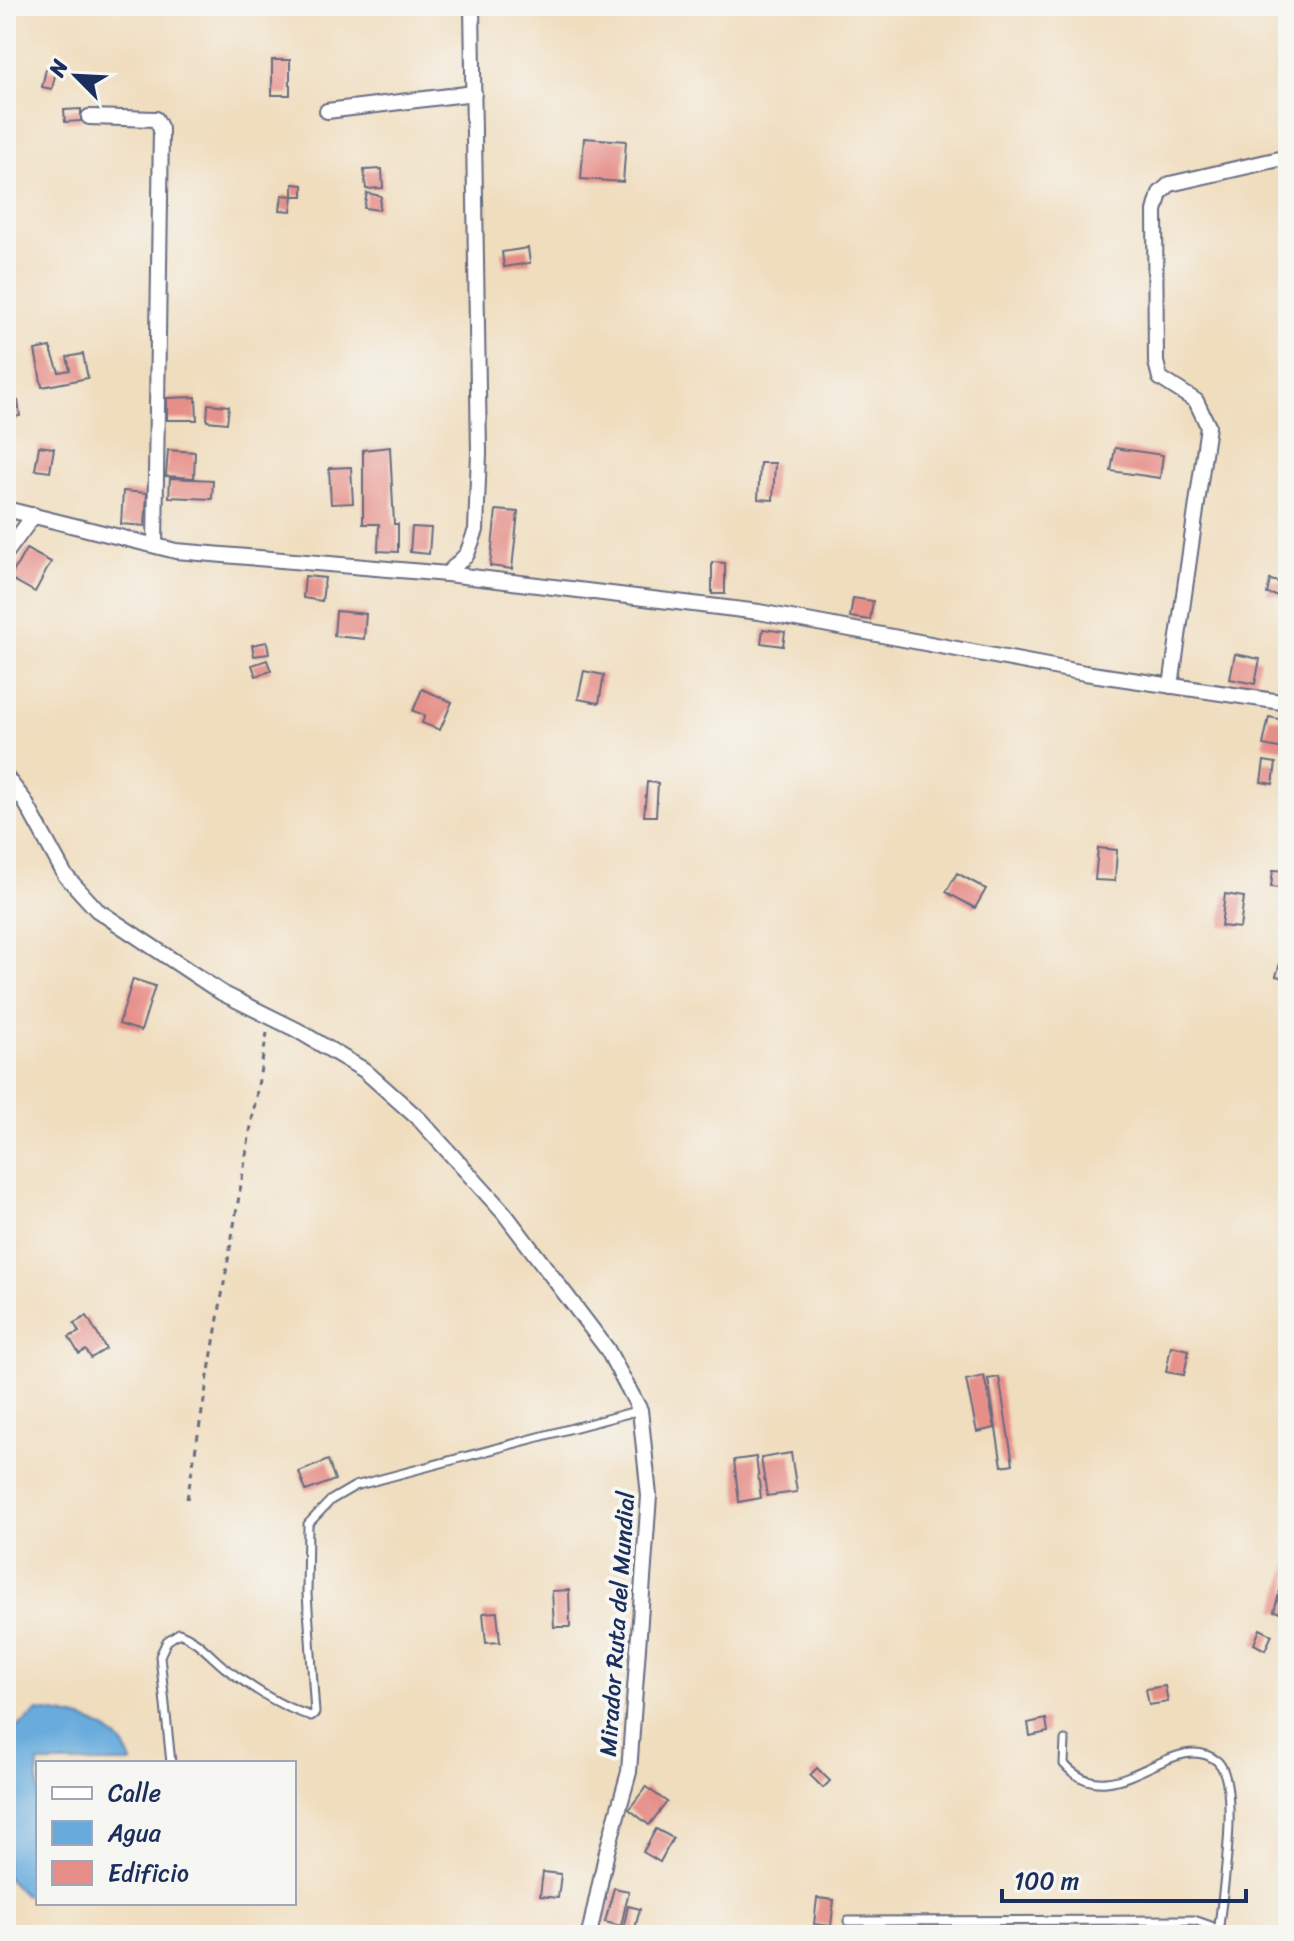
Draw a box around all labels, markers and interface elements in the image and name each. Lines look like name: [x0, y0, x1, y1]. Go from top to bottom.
north arrow: [36, 36, 116, 116]
text: N: [37, 52, 79, 84]
street label: Mirador Ruta del Mundial: [587, 1489, 647, 1758]
legend: [36, 1761, 296, 1905]
text: Calle: [108, 1772, 161, 1814]
text: Agua: [107, 1812, 162, 1854]
text: Edificio: [108, 1852, 189, 1894]
scale bar: [1002, 1853, 1246, 1903]
text: 100 m: [1014, 1860, 1079, 1902]

